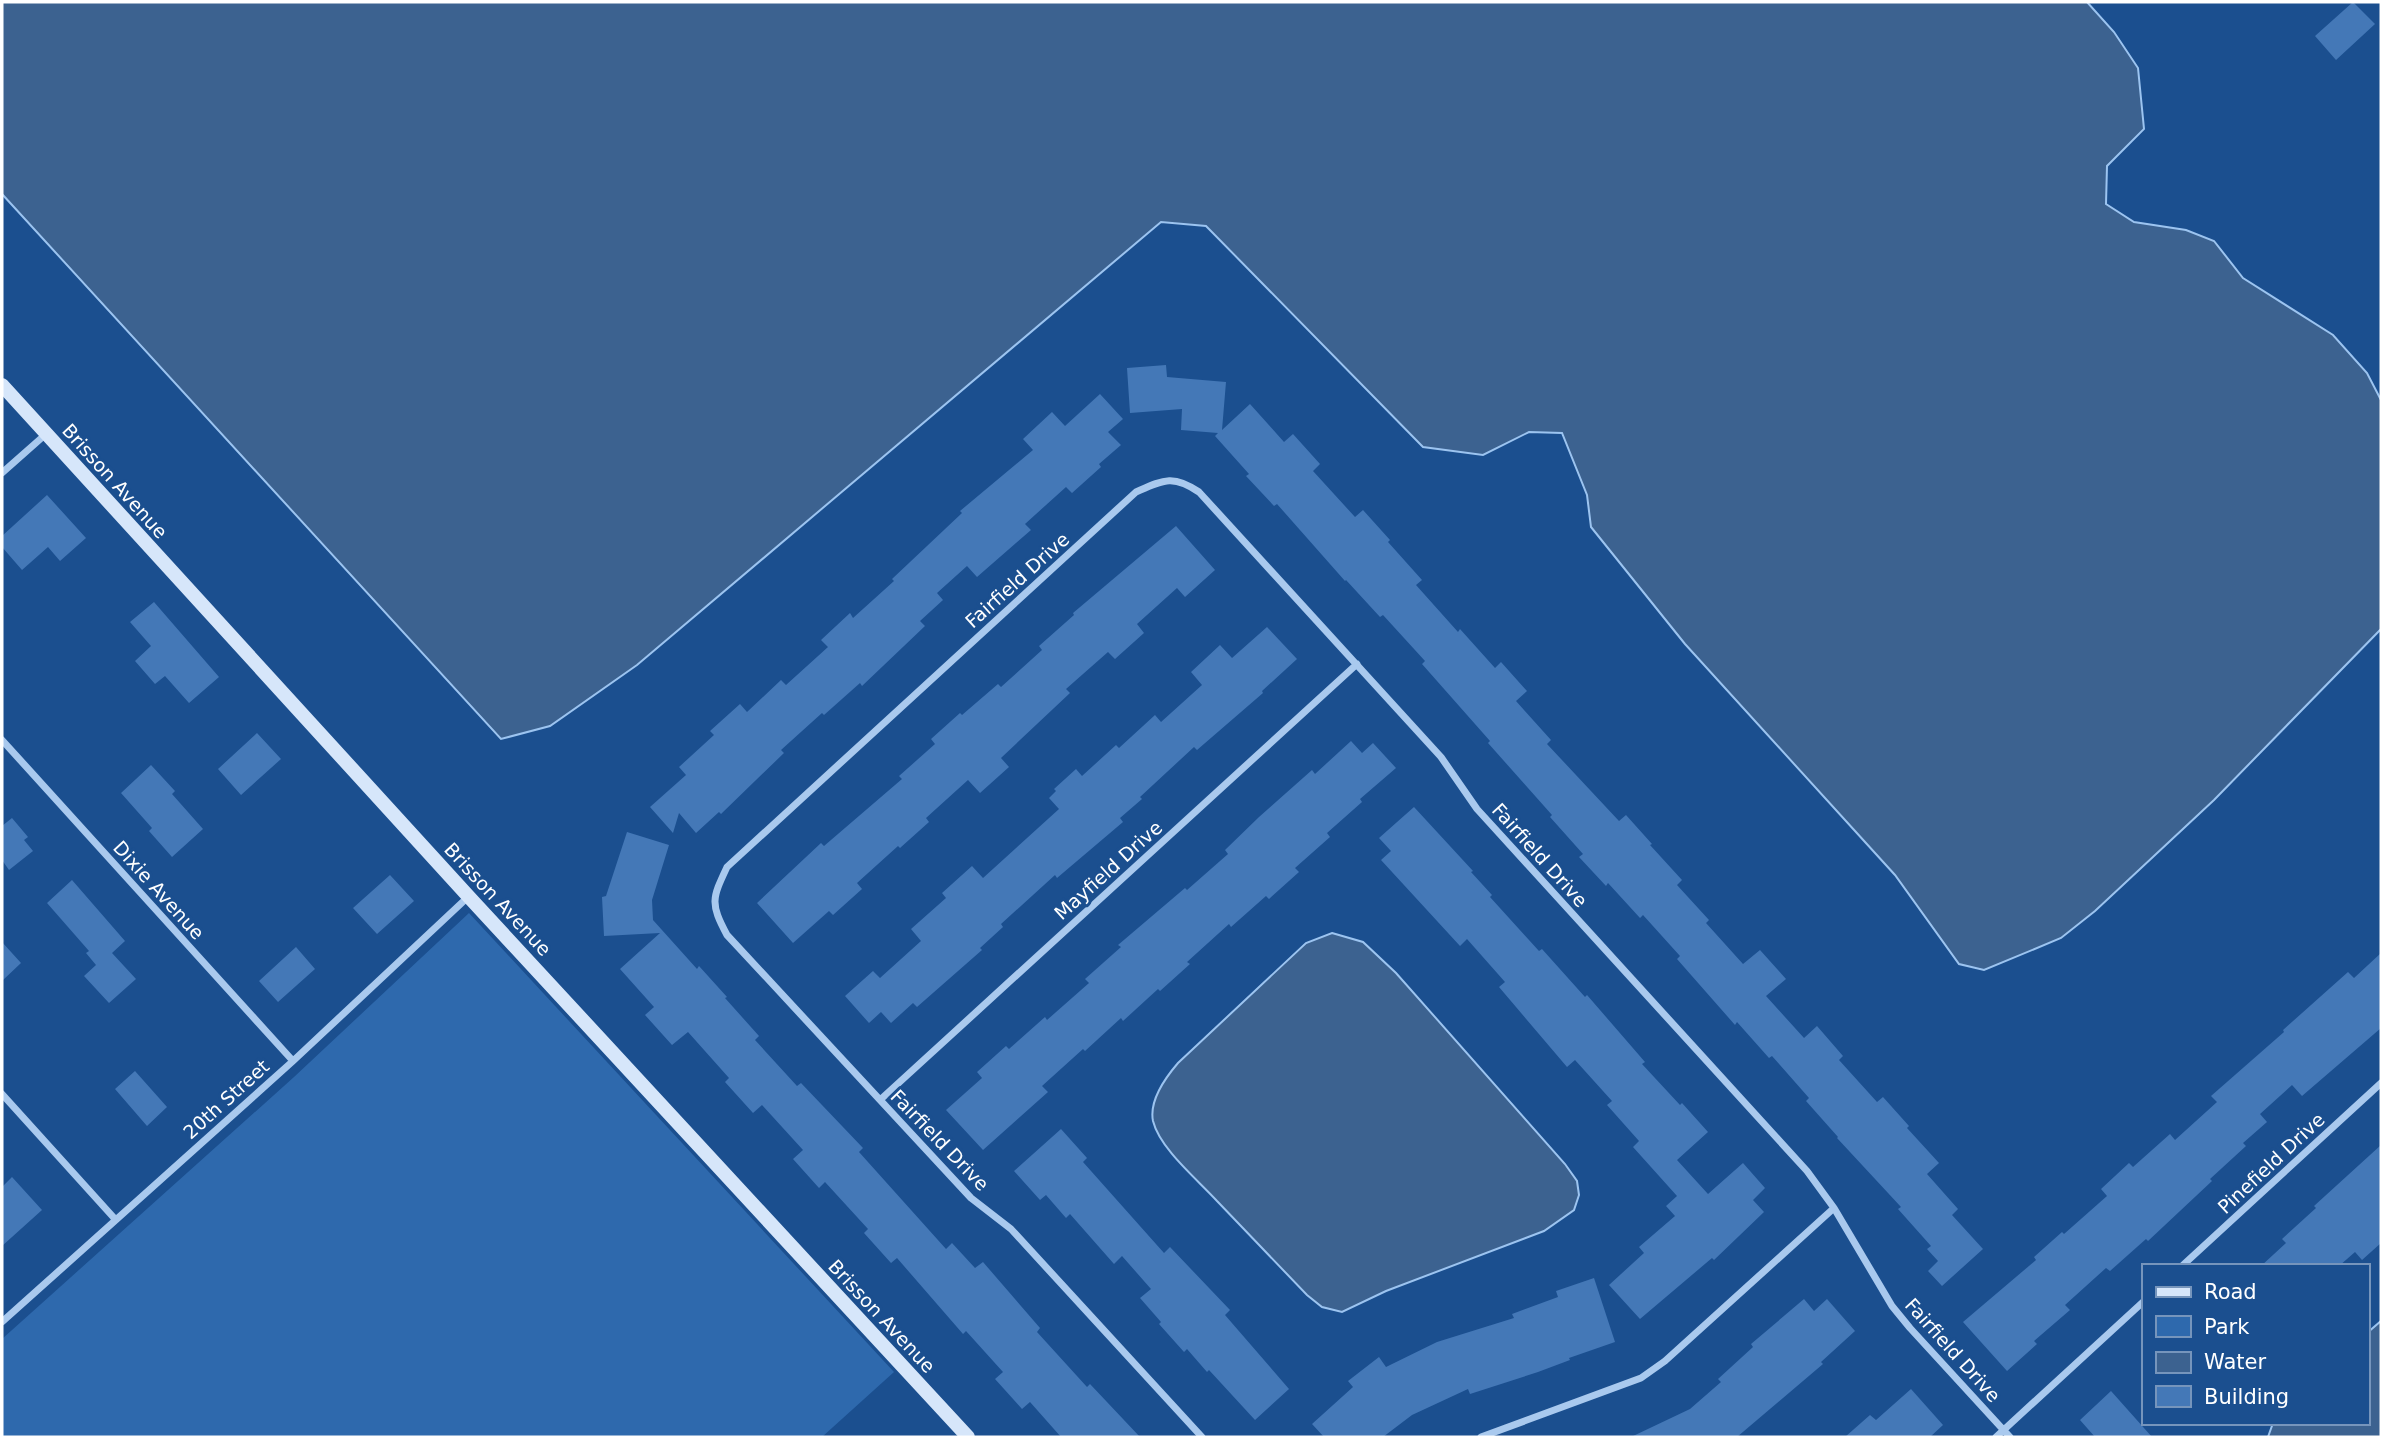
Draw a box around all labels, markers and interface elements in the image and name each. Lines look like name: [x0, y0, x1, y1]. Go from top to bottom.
street label: Brisson Avenue: [58, 419, 172, 543]
street label: Fairfield Drive: [961, 528, 1073, 632]
street label: Fairfield Drive: [1488, 799, 1592, 911]
street label: Mayfield Drive: [1050, 816, 1166, 924]
street label: Dixie Avenue: [109, 836, 209, 944]
street label: Brisson Avenue: [440, 838, 556, 960]
street label: 20th Street: [179, 1055, 273, 1143]
street label: Fairfield Drive: [886, 1085, 994, 1195]
street label: Pinefield Drive: [2213, 1108, 2329, 1218]
street label: Brisson Avenue: [824, 1255, 940, 1377]
legend: [2142, 1264, 2369, 1425]
text: Road: [2204, 1280, 2257, 1304]
street label: Fairfield Drive: [1901, 1294, 2005, 1406]
text: Park: [2204, 1315, 2250, 1339]
text: Water: [2204, 1350, 2266, 1374]
text: Building: [2204, 1385, 2289, 1409]

